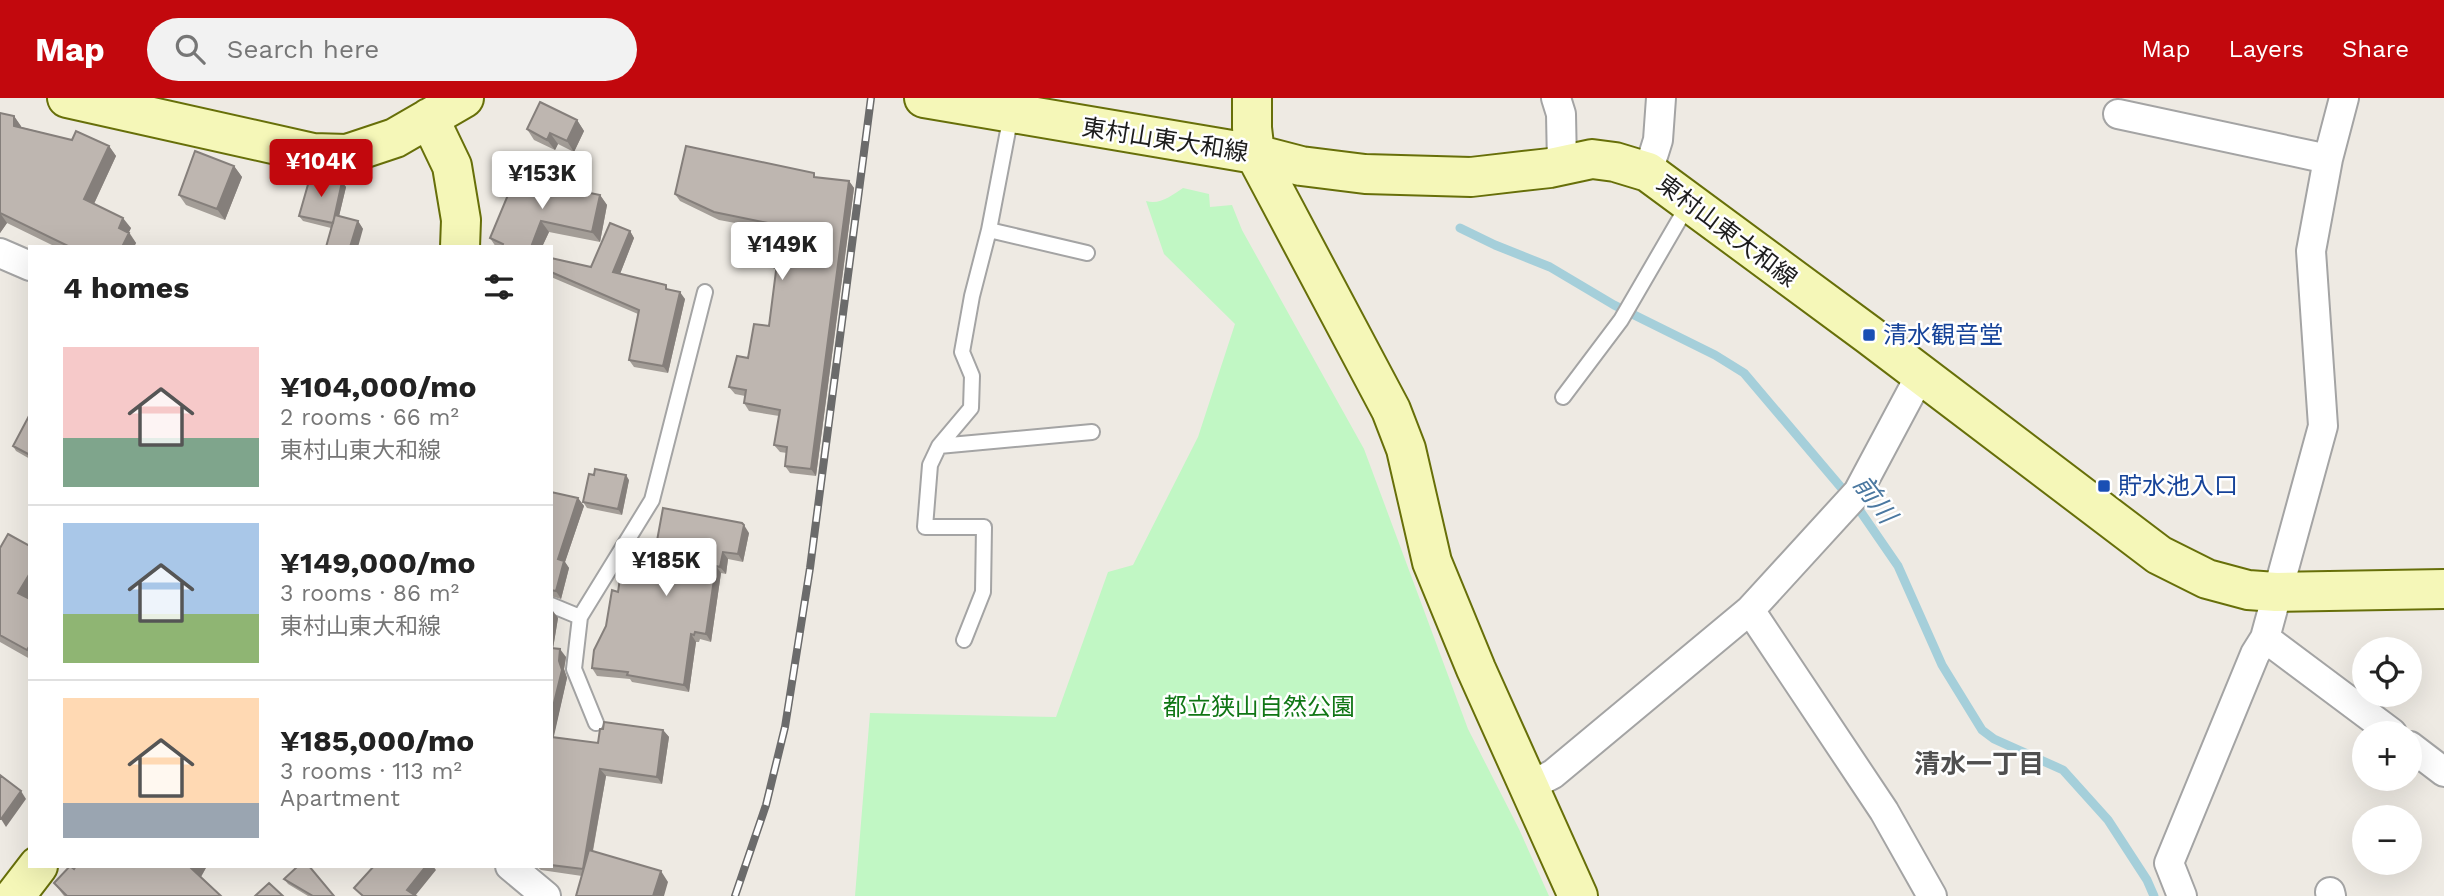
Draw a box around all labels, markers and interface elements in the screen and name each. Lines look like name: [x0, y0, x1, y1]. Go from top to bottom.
search box: [147, 18, 637, 81]
text: Map: [35, 30, 105, 69]
icon: search: [171, 30, 209, 68]
text: Search here: [227, 34, 379, 64]
text: Map: [2142, 35, 2190, 63]
text: Layers: [2228, 35, 2304, 63]
text: Share: [2342, 35, 2409, 63]
street label: 東村山東大和線: [1080, 113, 1250, 167]
pin: ¥104K: [272, 140, 370, 199]
text: ¥104K: [286, 148, 356, 175]
pin: ¥153K: [493, 152, 591, 211]
text: ¥153K: [508, 160, 576, 187]
street label: 東村山東大和線: [1651, 169, 1803, 293]
pin: ¥149K: [733, 222, 831, 282]
text: ¥149K: [747, 231, 817, 258]
icon: filters: [480, 268, 518, 306]
text: 4 homes: [63, 270, 189, 305]
place label: 清水観音堂: [1883, 321, 2003, 349]
marker: 清水観音堂: [1861, 327, 1877, 343]
text: ¥104,000/mo: [280, 369, 476, 404]
icon: home: [119, 375, 203, 459]
text: 2 rooms · 66 m²: [280, 404, 459, 431]
text: 東村山東大和線: [280, 437, 441, 464]
water label: 前川: [1847, 469, 1904, 531]
place label: 貯水池入口: [2118, 472, 2238, 500]
marker: 貯水池入口: [2096, 478, 2112, 494]
pin: ¥185K: [617, 538, 715, 598]
text: ¥149,000/mo: [280, 545, 476, 580]
text: ¥185K: [632, 547, 701, 574]
icon: home: [119, 551, 203, 635]
text: 3 rooms · 86 m²: [280, 580, 459, 607]
text: 東村山東大和線: [280, 613, 441, 640]
map controls: [2352, 637, 2422, 875]
button: locate: [2352, 637, 2422, 707]
park label: 都立狭山自然公園: [1163, 693, 1355, 721]
button: +: [2352, 721, 2422, 791]
text: ¥185,000/mo: [280, 723, 474, 758]
icon: home: [119, 726, 203, 810]
district label: 清水一丁目: [1914, 749, 2044, 779]
text: 3 rooms · 113 m²: [280, 758, 462, 785]
text: Apartment: [280, 785, 400, 812]
button: −: [2352, 805, 2422, 875]

